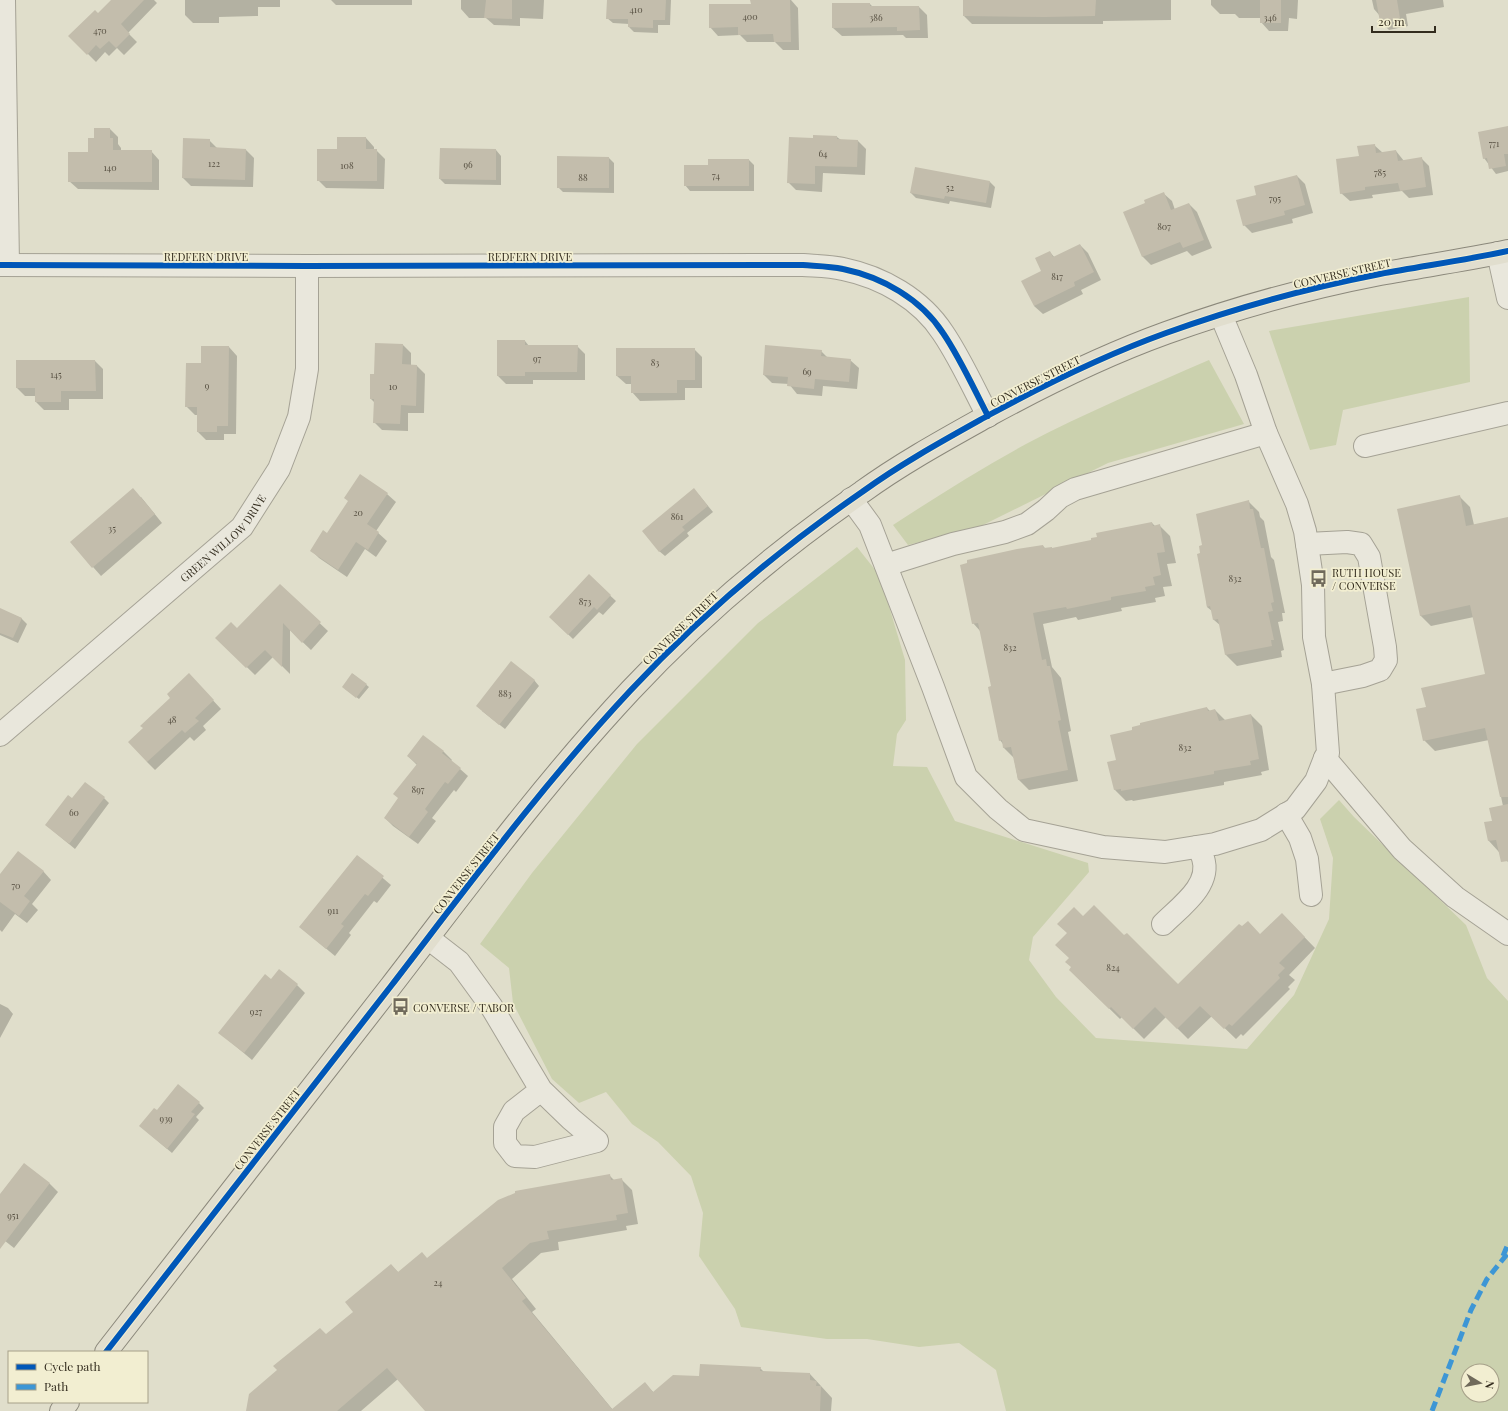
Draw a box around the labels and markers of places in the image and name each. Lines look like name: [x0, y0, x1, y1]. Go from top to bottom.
place label: RUTH HOUSE / CONVERSE: [1332, 565, 1401, 593]
bus stop icon: RUTH HOUSE / CONVERSE: [1309, 568, 1329, 588]
bus stop icon: CONVERSE / TABOR: [390, 997, 410, 1017]
place label: CONVERSE / TABOR: [413, 1000, 515, 1015]

